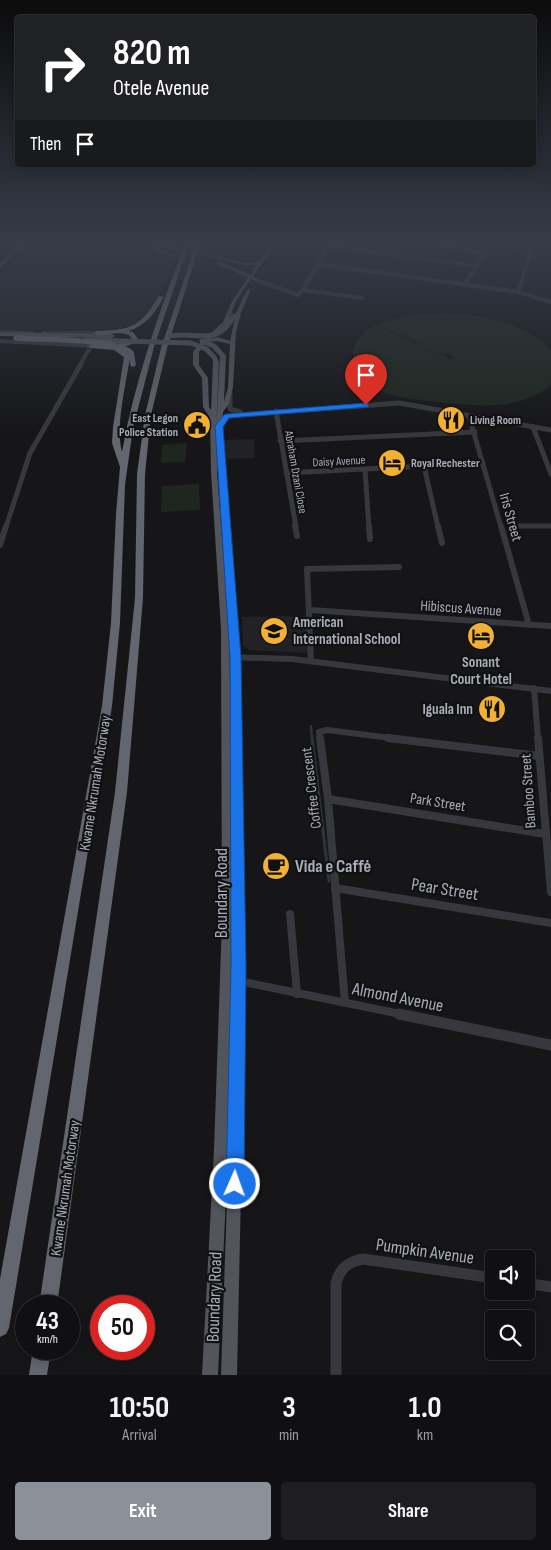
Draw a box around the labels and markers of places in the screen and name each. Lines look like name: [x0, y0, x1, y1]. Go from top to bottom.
pin: [345, 354, 387, 405]
restaurant icon: Living Room: [436, 405, 466, 435]
public building icon: East Legon Police Station: [182, 410, 212, 440]
place label: East Legon Police Station: [119, 411, 178, 440]
place label: Living Room: [470, 413, 521, 428]
hotel icon: Royal Rechester: [377, 448, 407, 478]
place label: Royal Rechester: [411, 456, 480, 471]
place label: American International School: [292, 613, 400, 649]
school or university icon: American International School: [259, 616, 289, 646]
hotel icon: Sonant Court Hotel: [466, 621, 496, 651]
place label: Sonant Court Hotel: [450, 653, 512, 689]
restaurant icon: Iguala Inn: [477, 694, 507, 724]
place label: Iguala Inn: [422, 700, 473, 719]
cafe icon: Vida e Caffė: [261, 851, 291, 881]
place label: Vida e Caffė: [295, 856, 371, 877]

